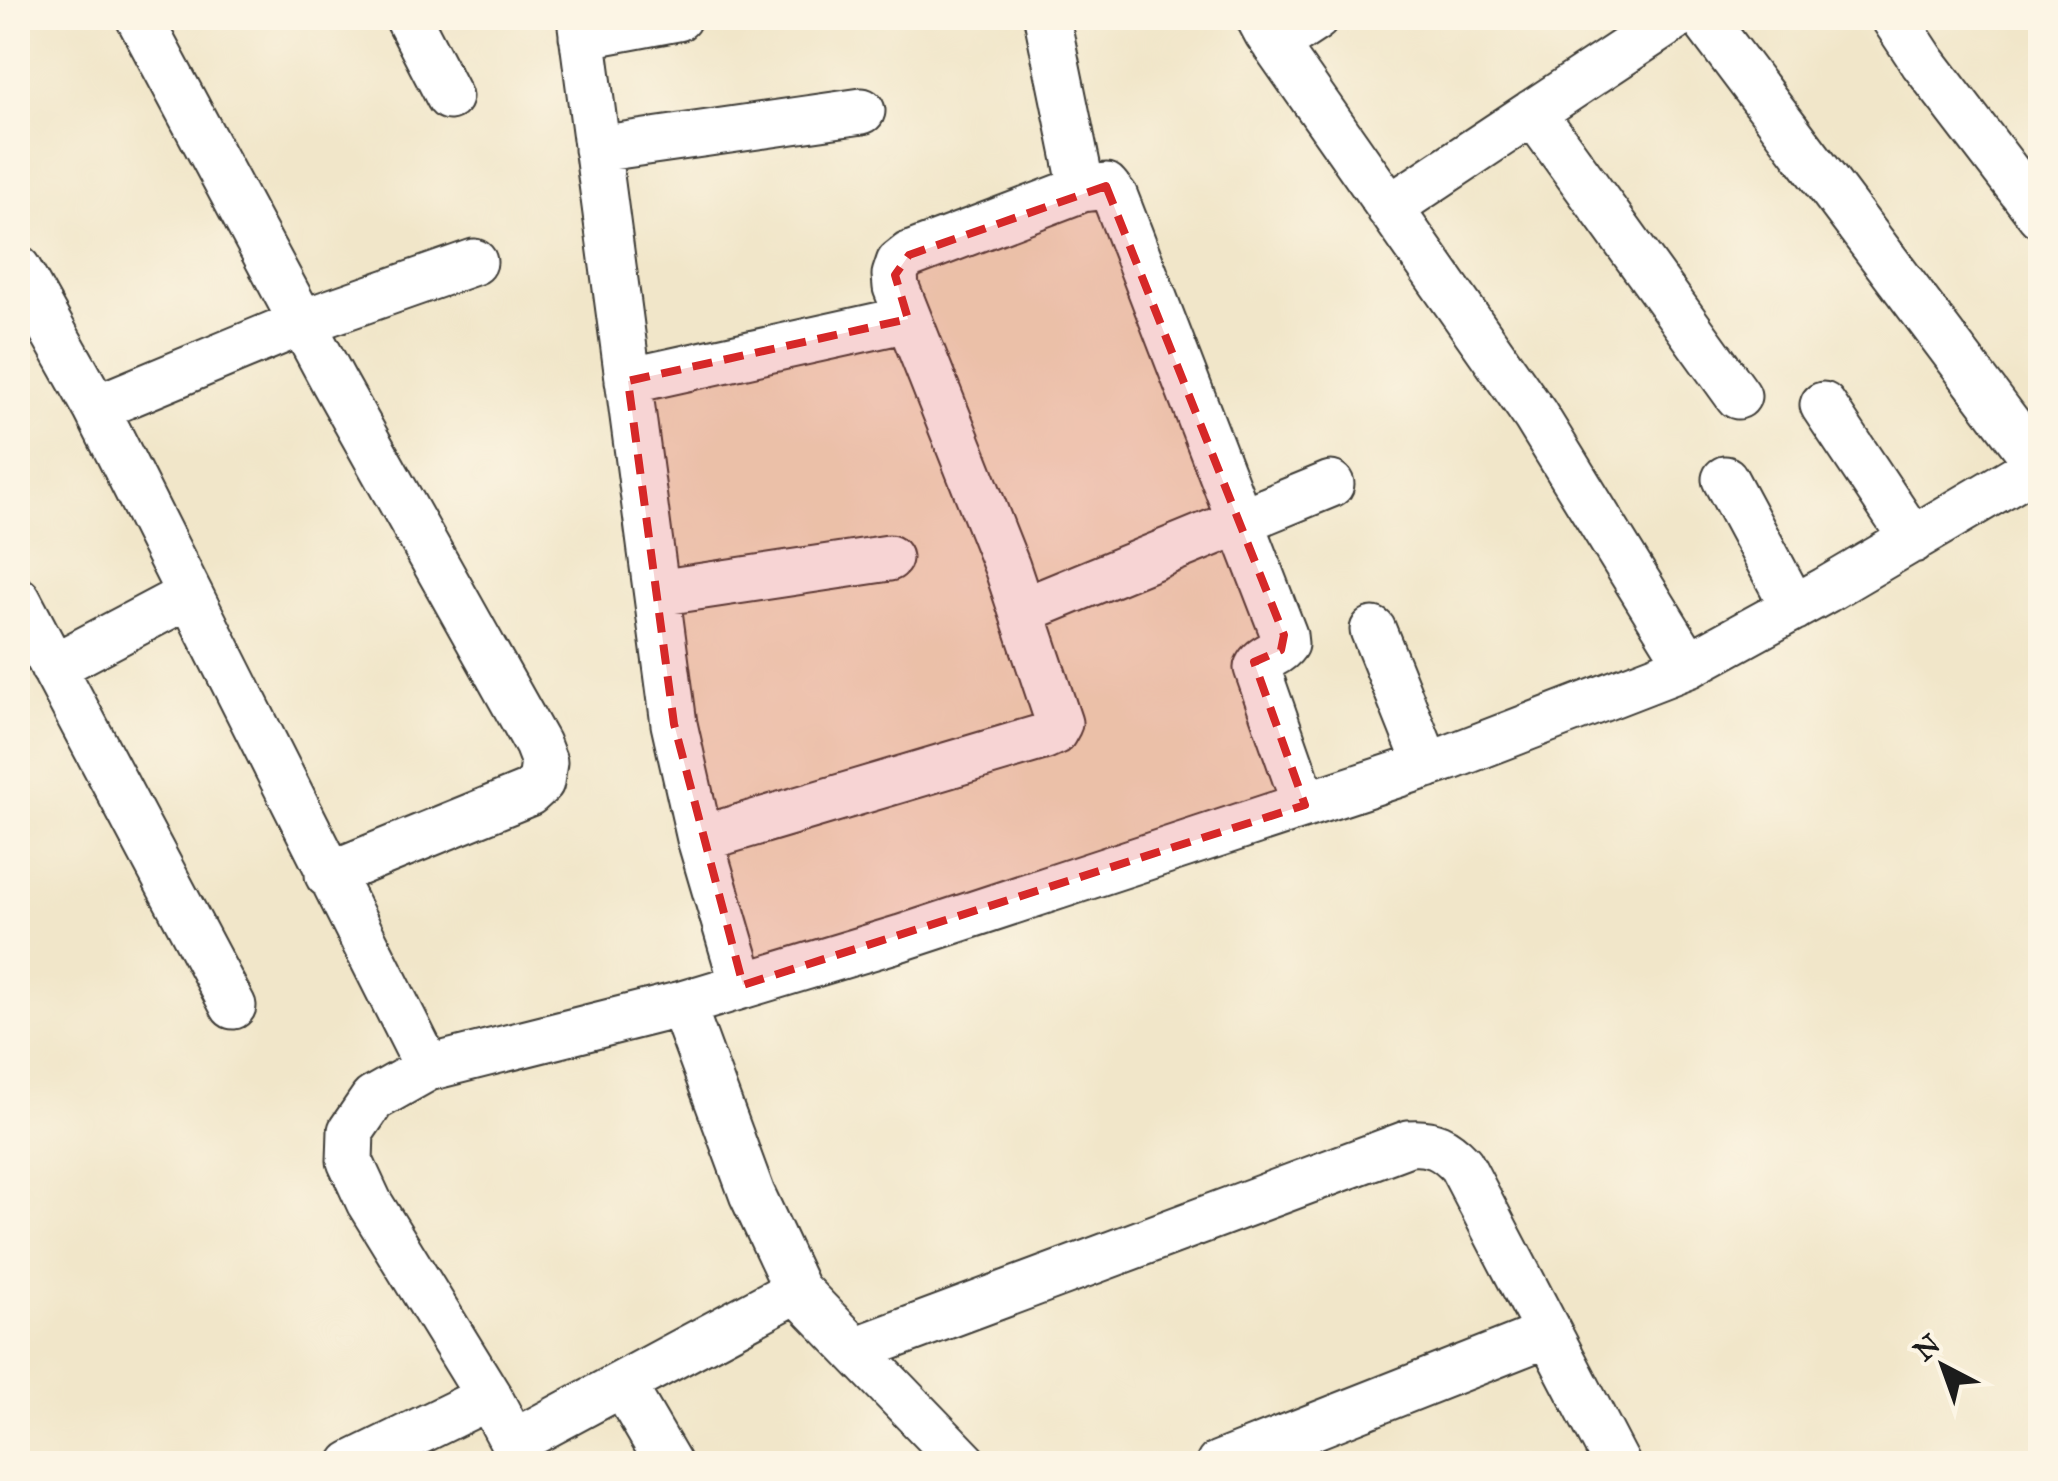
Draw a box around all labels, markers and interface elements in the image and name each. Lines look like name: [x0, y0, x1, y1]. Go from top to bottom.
north arrow: [1893, 1316, 1993, 1416]
text: N: [1906, 1326, 1948, 1369]

